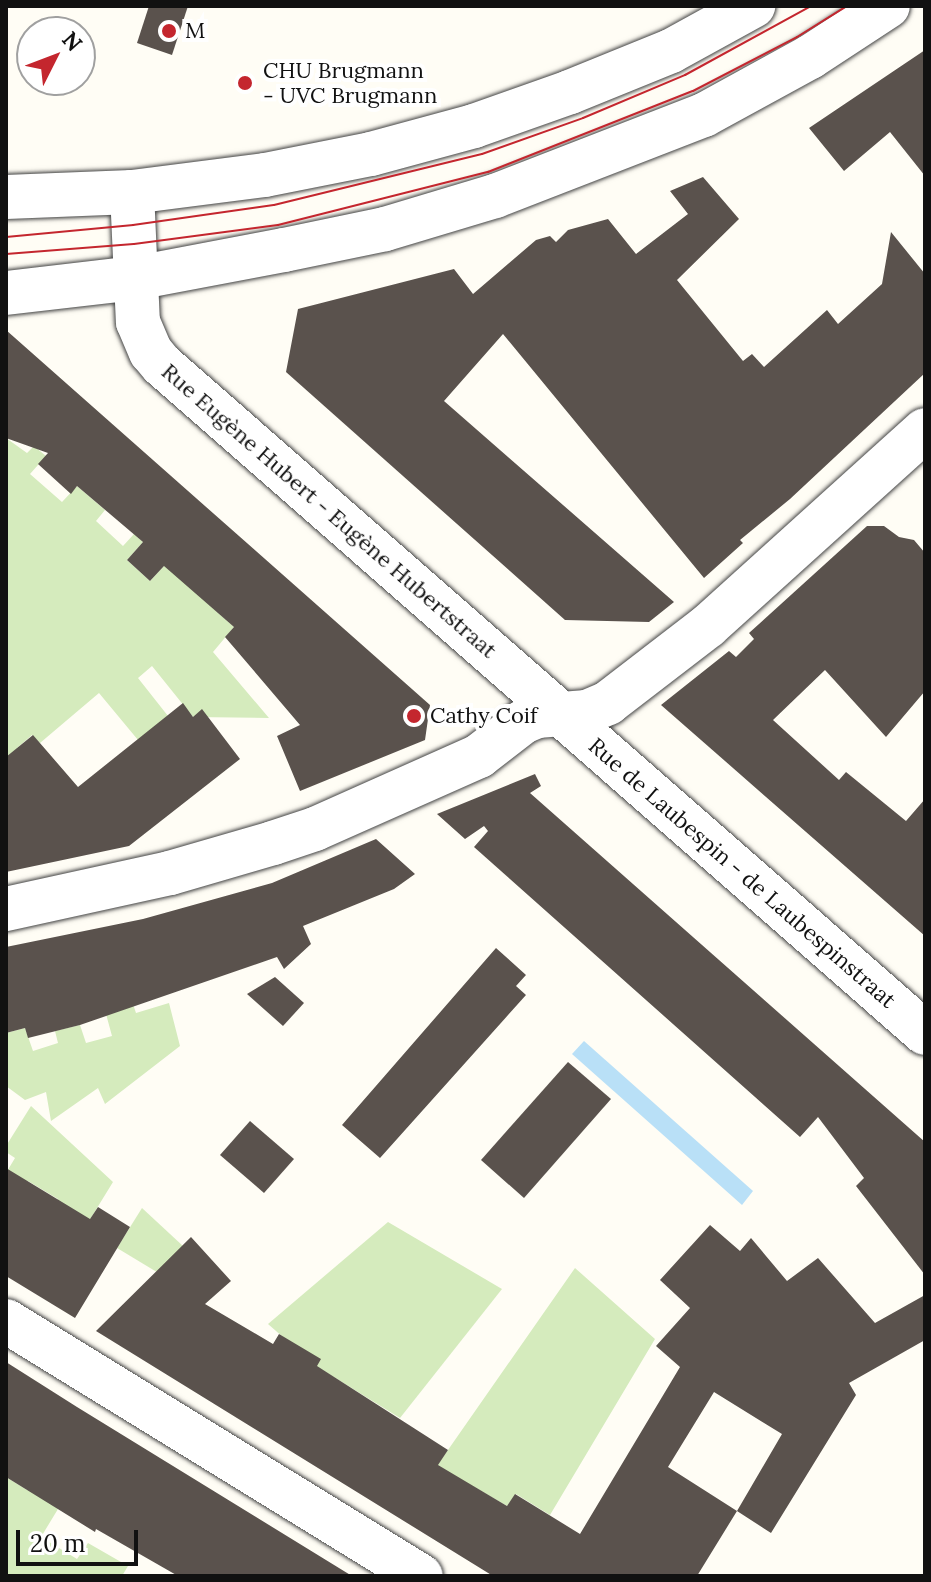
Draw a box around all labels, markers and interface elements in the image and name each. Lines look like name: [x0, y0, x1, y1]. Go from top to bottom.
north arrow: [16, 16, 96, 96]
place label: M: [185, 18, 205, 44]
marker: M: [160, 22, 178, 40]
text: N: [56, 26, 88, 57]
place label: CHU Brugmann - UVC Brugmann: [263, 57, 437, 108]
marker: CHU Brugmann - UVC Brugmann: [234, 72, 256, 94]
street label: Rue Eugène Hubert - Eugène Hubertstraat: [156, 358, 502, 664]
place label: Cathy Coif: [430, 703, 537, 729]
marker: Cathy Coif: [405, 707, 423, 725]
street label: Rue de Laubespin - de Laubespinstraat: [583, 732, 901, 1014]
scale bar: [20, 1514, 142, 1564]
text: 20 m: [30, 1528, 86, 1559]

